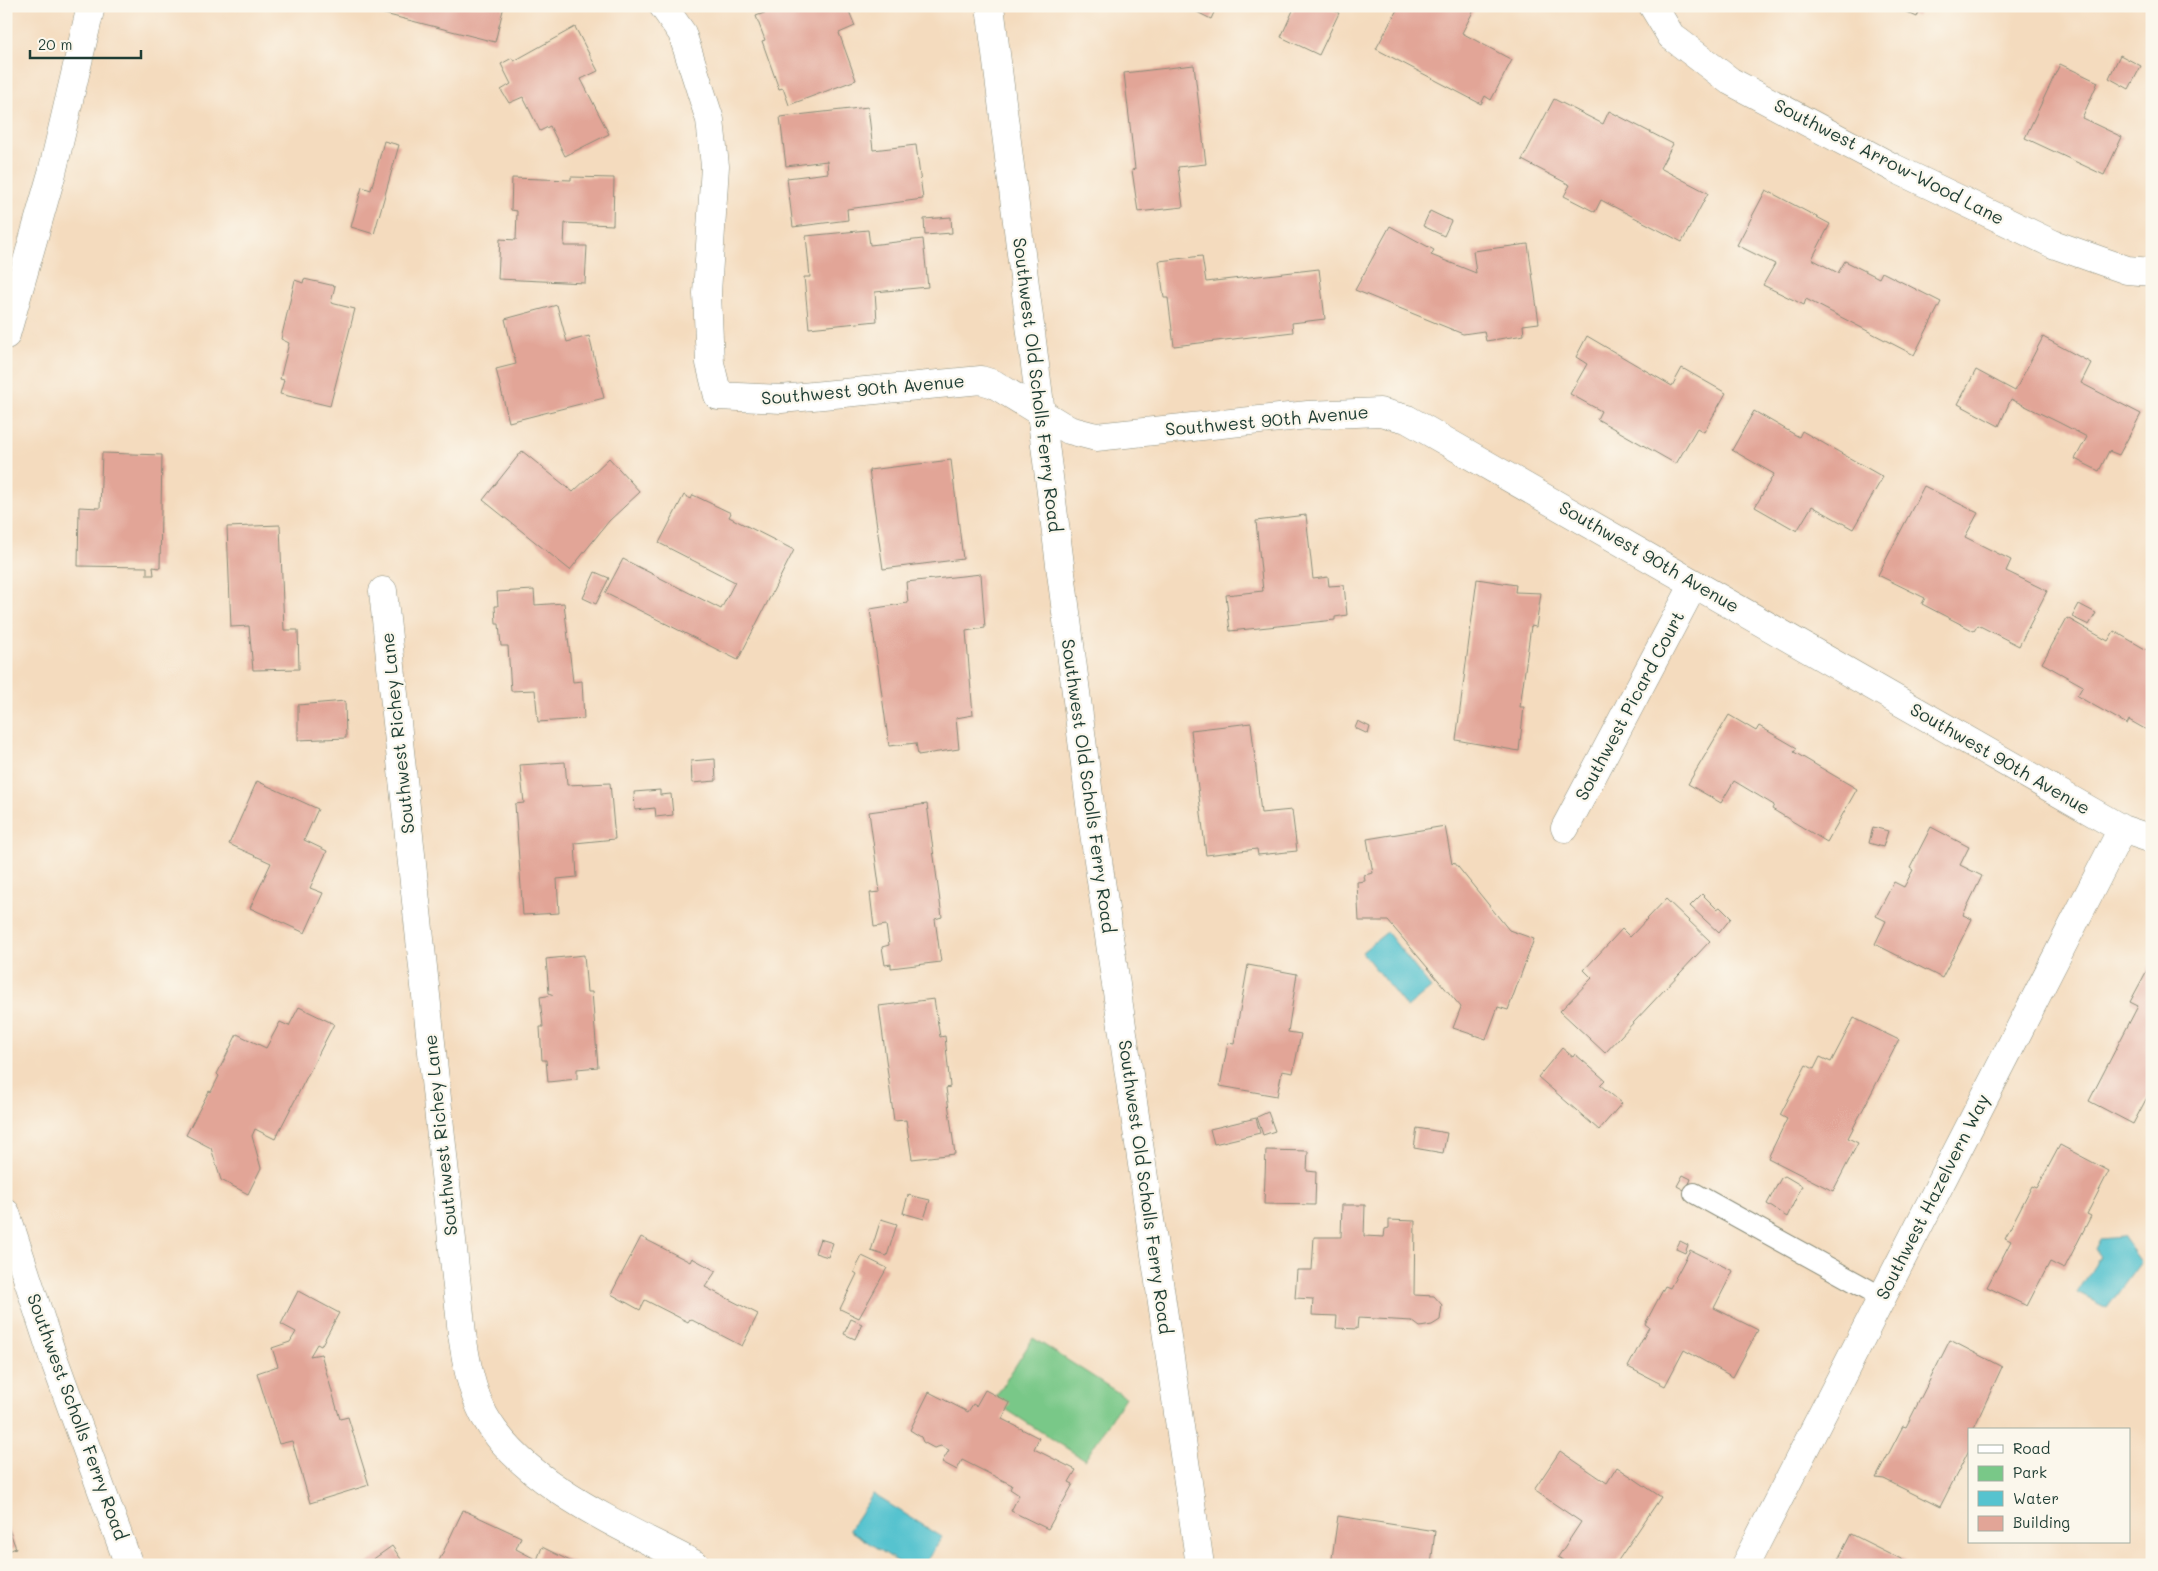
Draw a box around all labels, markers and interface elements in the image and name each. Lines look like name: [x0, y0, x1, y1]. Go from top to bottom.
scale bar: [30, 28, 141, 60]
text: 20 m: [38, 34, 72, 54]
street label: Southwest Arrow-Wood Lane: [1770, 92, 2009, 230]
street label: Southwest Old Scholls Ferry Road: [1008, 236, 1068, 534]
street label: Southwest 90th Avenue: [760, 368, 966, 410]
street label: Southwest 90th Avenue: [1164, 399, 1370, 441]
street label: Southwest 90th Avenue: [1555, 495, 1744, 618]
street label: Southwest Picard Court: [1569, 607, 1689, 804]
street label: Southwest Richey Lane: [375, 631, 420, 835]
street label: Southwest Old Scholls Ferry Road: [1056, 637, 1122, 934]
street label: Southwest 90th Avenue: [1906, 697, 2095, 820]
street label: Southwest Richey Lane: [418, 1033, 463, 1237]
street label: Southwest Old Scholls Ferry Road: [1113, 1038, 1179, 1335]
street label: Southwest Hazelvern Way: [1870, 1090, 1995, 1303]
street label: Southwest Scholls Ferry Road: [22, 1290, 134, 1543]
legend: [1968, 1428, 2130, 1544]
text: Road: [2013, 1438, 2050, 1458]
text: Park: [2013, 1462, 2047, 1482]
text: Water: [2013, 1488, 2059, 1508]
text: Building: [2013, 1512, 2070, 1532]

